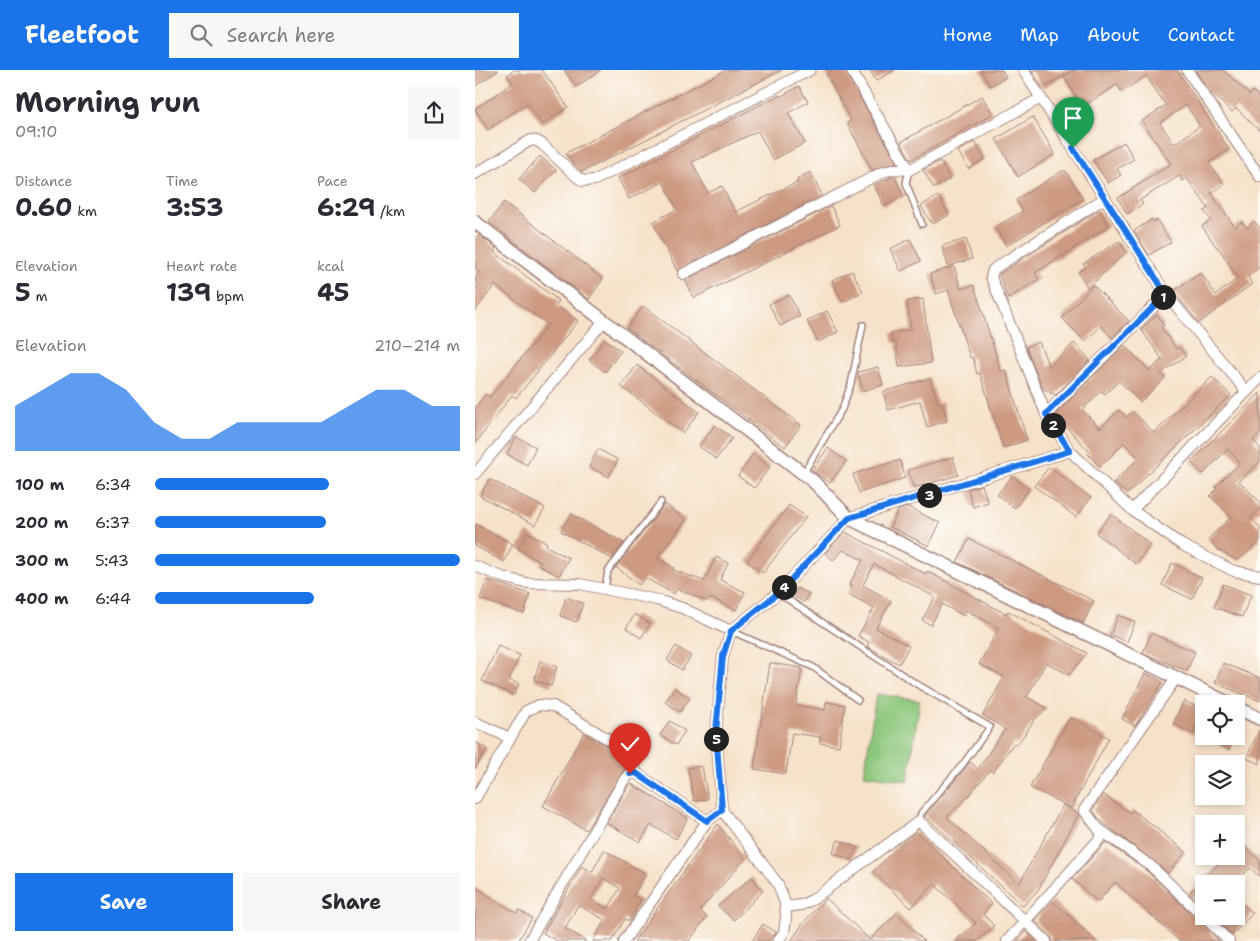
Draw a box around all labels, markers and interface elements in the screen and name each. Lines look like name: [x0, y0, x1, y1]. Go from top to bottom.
search box: [169, 13, 519, 58]
text: Fleetfoot: [25, 19, 139, 51]
icon: search: [187, 21, 215, 49]
text: Search here: [227, 23, 335, 48]
text: Home: [943, 23, 992, 47]
text: Map: [1020, 23, 1059, 47]
text: About: [1087, 23, 1140, 47]
text: Contact: [1168, 23, 1235, 47]
text: Morning run: [15, 83, 200, 121]
button: share: [408, 87, 460, 139]
pin: [1052, 97, 1094, 148]
icon: arrive: [1059, 104, 1087, 132]
text: 09:10: [15, 121, 57, 142]
text: Distance: [15, 172, 72, 190]
text: Time: [166, 172, 198, 190]
text: Pace: [317, 172, 348, 190]
text: 0.60: [15, 190, 73, 224]
text: 3:53: [166, 190, 224, 224]
text: 6:29: [317, 190, 375, 224]
text: km: [73, 202, 97, 220]
text: /km: [375, 202, 405, 220]
text: Elevation: [15, 257, 78, 275]
text: Heart rate: [166, 257, 237, 275]
text: kcal: [317, 257, 344, 275]
text: 5: [15, 275, 31, 309]
text: 139: [166, 275, 211, 309]
text: 45: [317, 275, 349, 309]
pin: 1: [1151, 284, 1175, 310]
text: m: [31, 287, 47, 305]
text: bpm: [211, 287, 244, 305]
text: 1: [1160, 288, 1167, 306]
text: Elevation: [15, 335, 87, 356]
text: 210–214 m: [374, 335, 460, 356]
pin: 2: [1041, 412, 1065, 438]
text: 2: [1049, 416, 1058, 434]
text: 100 m: [15, 474, 64, 495]
text: 6:34: [95, 474, 131, 495]
pin: 3: [917, 482, 941, 508]
text: 3: [925, 486, 934, 504]
text: 200 m: [15, 512, 68, 533]
text: 6:37: [95, 512, 130, 533]
text: 300 m: [15, 550, 69, 571]
text: 5:43: [95, 550, 129, 571]
pin: 4: [771, 574, 797, 600]
text: 4: [780, 578, 789, 596]
text: 400 m: [15, 588, 69, 609]
text: 6:44: [95, 588, 131, 609]
map controls: [1195, 695, 1245, 925]
button: locate: [1195, 695, 1245, 745]
pin: [609, 723, 651, 774]
pin: 5: [703, 726, 729, 752]
icon: check: [616, 730, 644, 758]
text: 5: [712, 730, 721, 748]
button: layers: [1195, 755, 1245, 805]
button: +: [1195, 815, 1245, 865]
button: Save: [15, 873, 233, 931]
button: Share: [243, 873, 460, 931]
button: −: [1195, 875, 1245, 925]

